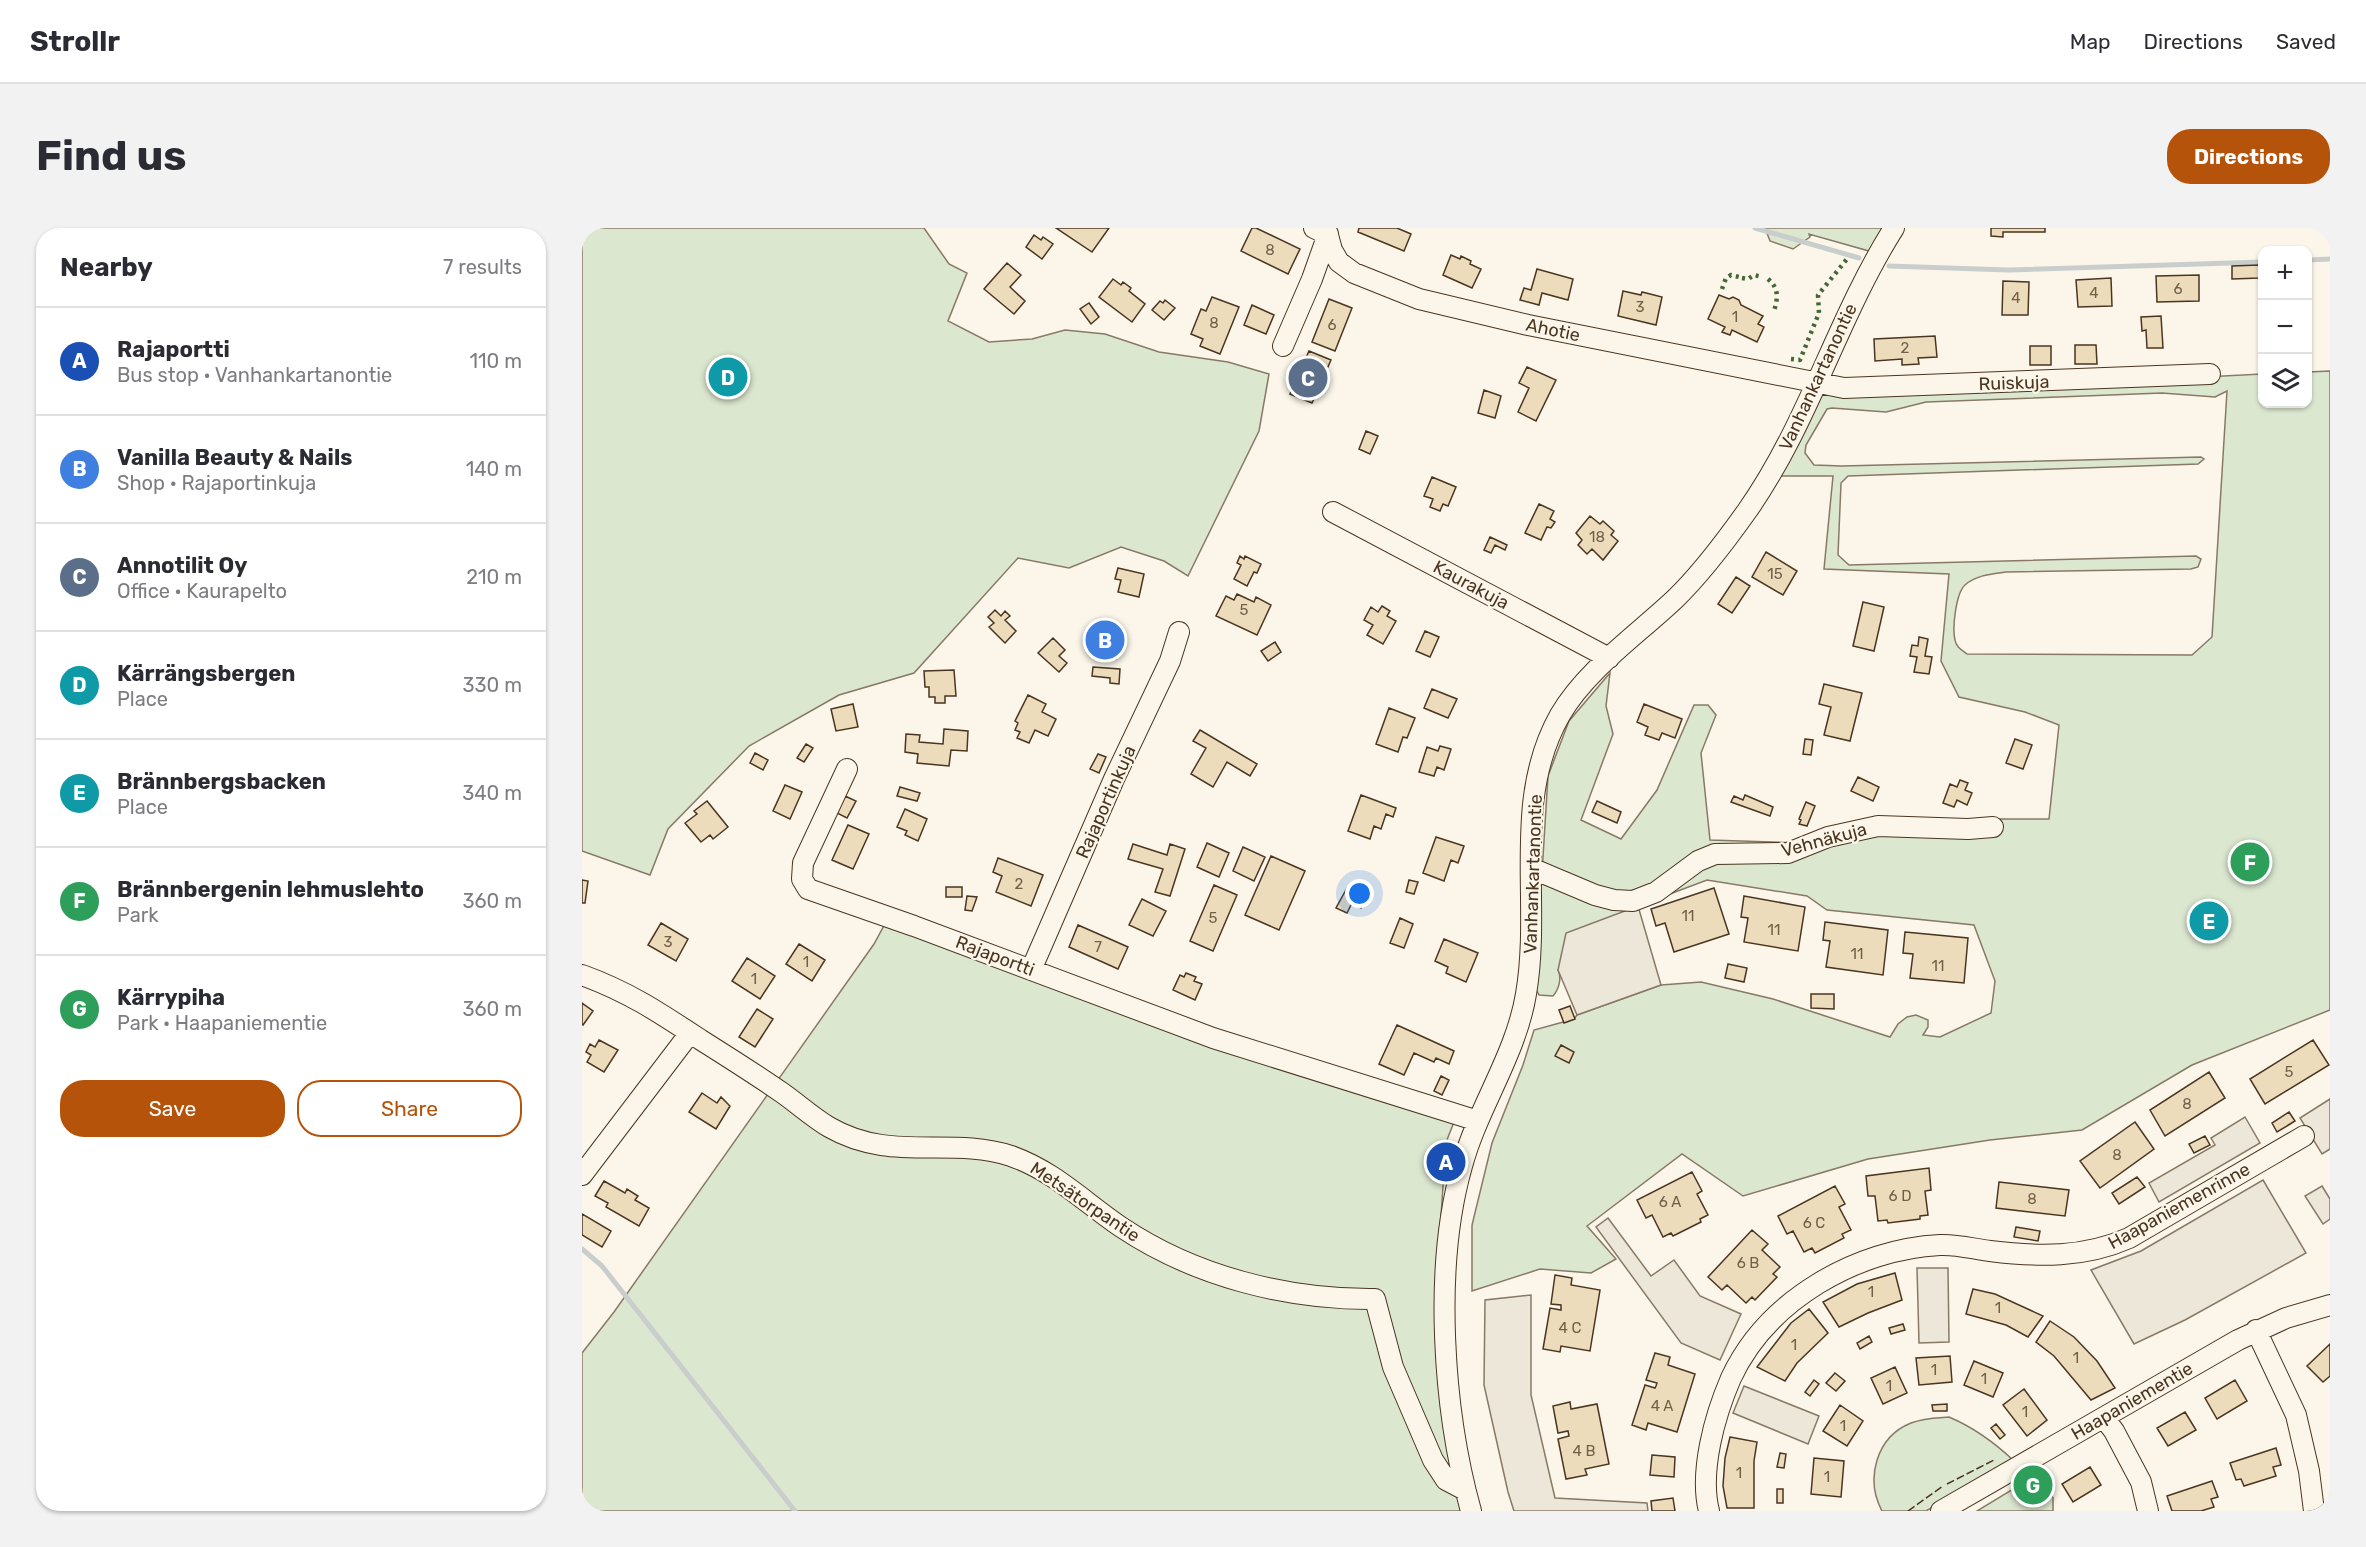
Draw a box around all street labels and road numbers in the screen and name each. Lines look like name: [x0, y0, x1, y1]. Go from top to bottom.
street label: Vanhankartanontie: [1774, 300, 1862, 454]
street label: Ahotie: [1524, 314, 1582, 346]
street label: Ruiskuja: [1978, 371, 2050, 395]
street label: Kaurakuja: [1429, 556, 1513, 614]
street label: Rajaportinkuja: [1071, 742, 1141, 862]
street label: Vanhankartanontie: [1519, 794, 1547, 954]
street label: Vehnäkuja: [1779, 818, 1869, 862]
street label: Rajaportti: [952, 931, 1038, 981]
street label: Metsätorpantie: [1026, 1157, 1144, 1247]
street label: Haapaniemenrinne: [2104, 1158, 2254, 1254]
street label: Haapaniementie: [2067, 1357, 2197, 1445]

